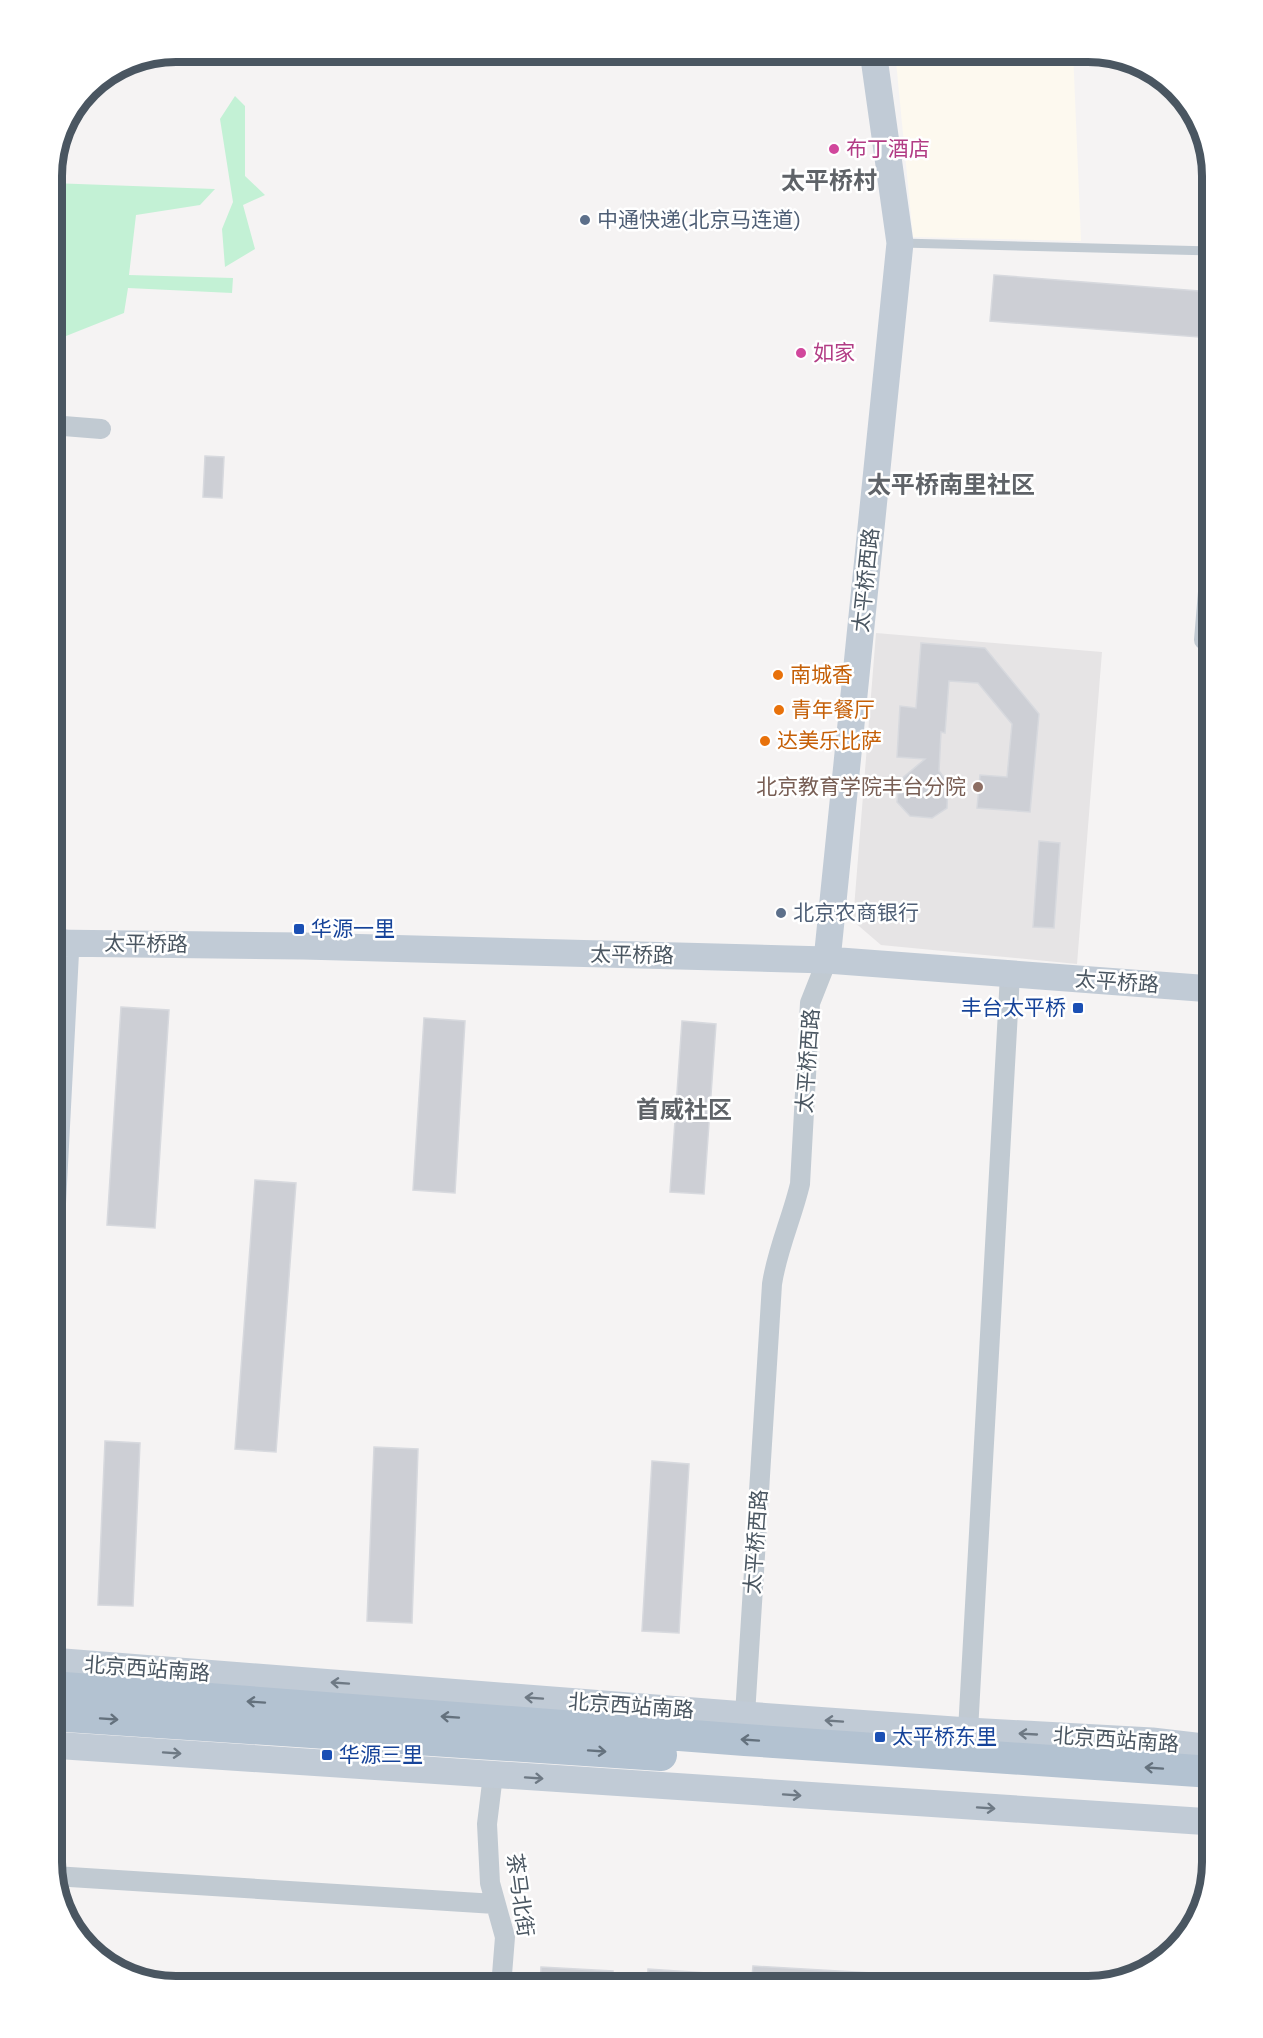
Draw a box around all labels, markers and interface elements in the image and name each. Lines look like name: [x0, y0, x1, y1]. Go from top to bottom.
place label: 布丁酒店: [846, 136, 930, 161]
marker: 布丁酒店: [827, 142, 841, 156]
district label: 太平桥村: [781, 167, 877, 195]
place label: 中通快递(北京马连道): [597, 207, 801, 232]
marker: 中通快递(北京马连道): [578, 213, 592, 227]
place label: 如家: [813, 340, 855, 365]
marker: 如家: [794, 346, 808, 360]
district label: 太平桥南里社区: [867, 471, 1035, 499]
street label: 太平桥西路: [848, 526, 883, 633]
place label: 南城香: [790, 662, 853, 687]
marker: 南城香: [771, 668, 785, 682]
place label: 青年餐厅: [791, 697, 875, 722]
marker: 青年餐厅: [772, 703, 786, 717]
place label: 达美乐比萨: [777, 728, 882, 753]
marker: 达美乐比萨: [758, 734, 772, 748]
place label: 北京教育学院丰台分院: [756, 774, 966, 799]
marker: 北京教育学院丰台分院: [971, 780, 985, 794]
place label: 北京农商银行: [793, 900, 919, 925]
marker: 北京农商银行: [774, 906, 788, 920]
place label: 华源一里: [311, 916, 395, 941]
marker: 华源一里: [292, 922, 306, 936]
street label: 太平桥路: [104, 930, 188, 957]
street label: 太平桥路: [590, 941, 674, 968]
street label: 太平桥路: [1074, 966, 1160, 997]
place label: 丰台太平桥: [961, 995, 1066, 1020]
marker: 丰台太平桥: [1071, 1001, 1085, 1015]
street label: 太平桥西路: [791, 1008, 824, 1114]
district label: 首威社区: [636, 1096, 732, 1124]
street label: 太平桥西路: [739, 1489, 772, 1595]
street label: 北京西站南路: [83, 1652, 211, 1685]
one-way arrow: [330, 1678, 350, 1689]
street label: 北京西站南路: [567, 1689, 695, 1722]
one-way arrow: [525, 1693, 545, 1704]
one-way arrow: [247, 1697, 267, 1708]
one-way arrow: [441, 1712, 461, 1723]
one-way arrow: [99, 1714, 119, 1725]
one-way arrow: [824, 1715, 844, 1726]
street label: 北京西站南路: [1052, 1723, 1180, 1756]
place label: 太平桥东里: [892, 1724, 997, 1749]
one-way arrow: [1019, 1729, 1039, 1740]
marker: 太平桥东里: [873, 1730, 887, 1744]
one-way arrow: [740, 1734, 760, 1745]
place label: 华源三里: [339, 1742, 423, 1767]
one-way arrow: [587, 1746, 607, 1757]
one-way arrow: [162, 1748, 182, 1759]
marker: 华源三里: [320, 1748, 334, 1762]
one-way arrow: [1144, 1762, 1164, 1773]
one-way arrow: [524, 1773, 544, 1784]
one-way arrow: [781, 1790, 801, 1801]
one-way arrow: [976, 1802, 996, 1813]
street label: 茶马北街: [502, 1852, 539, 1938]

